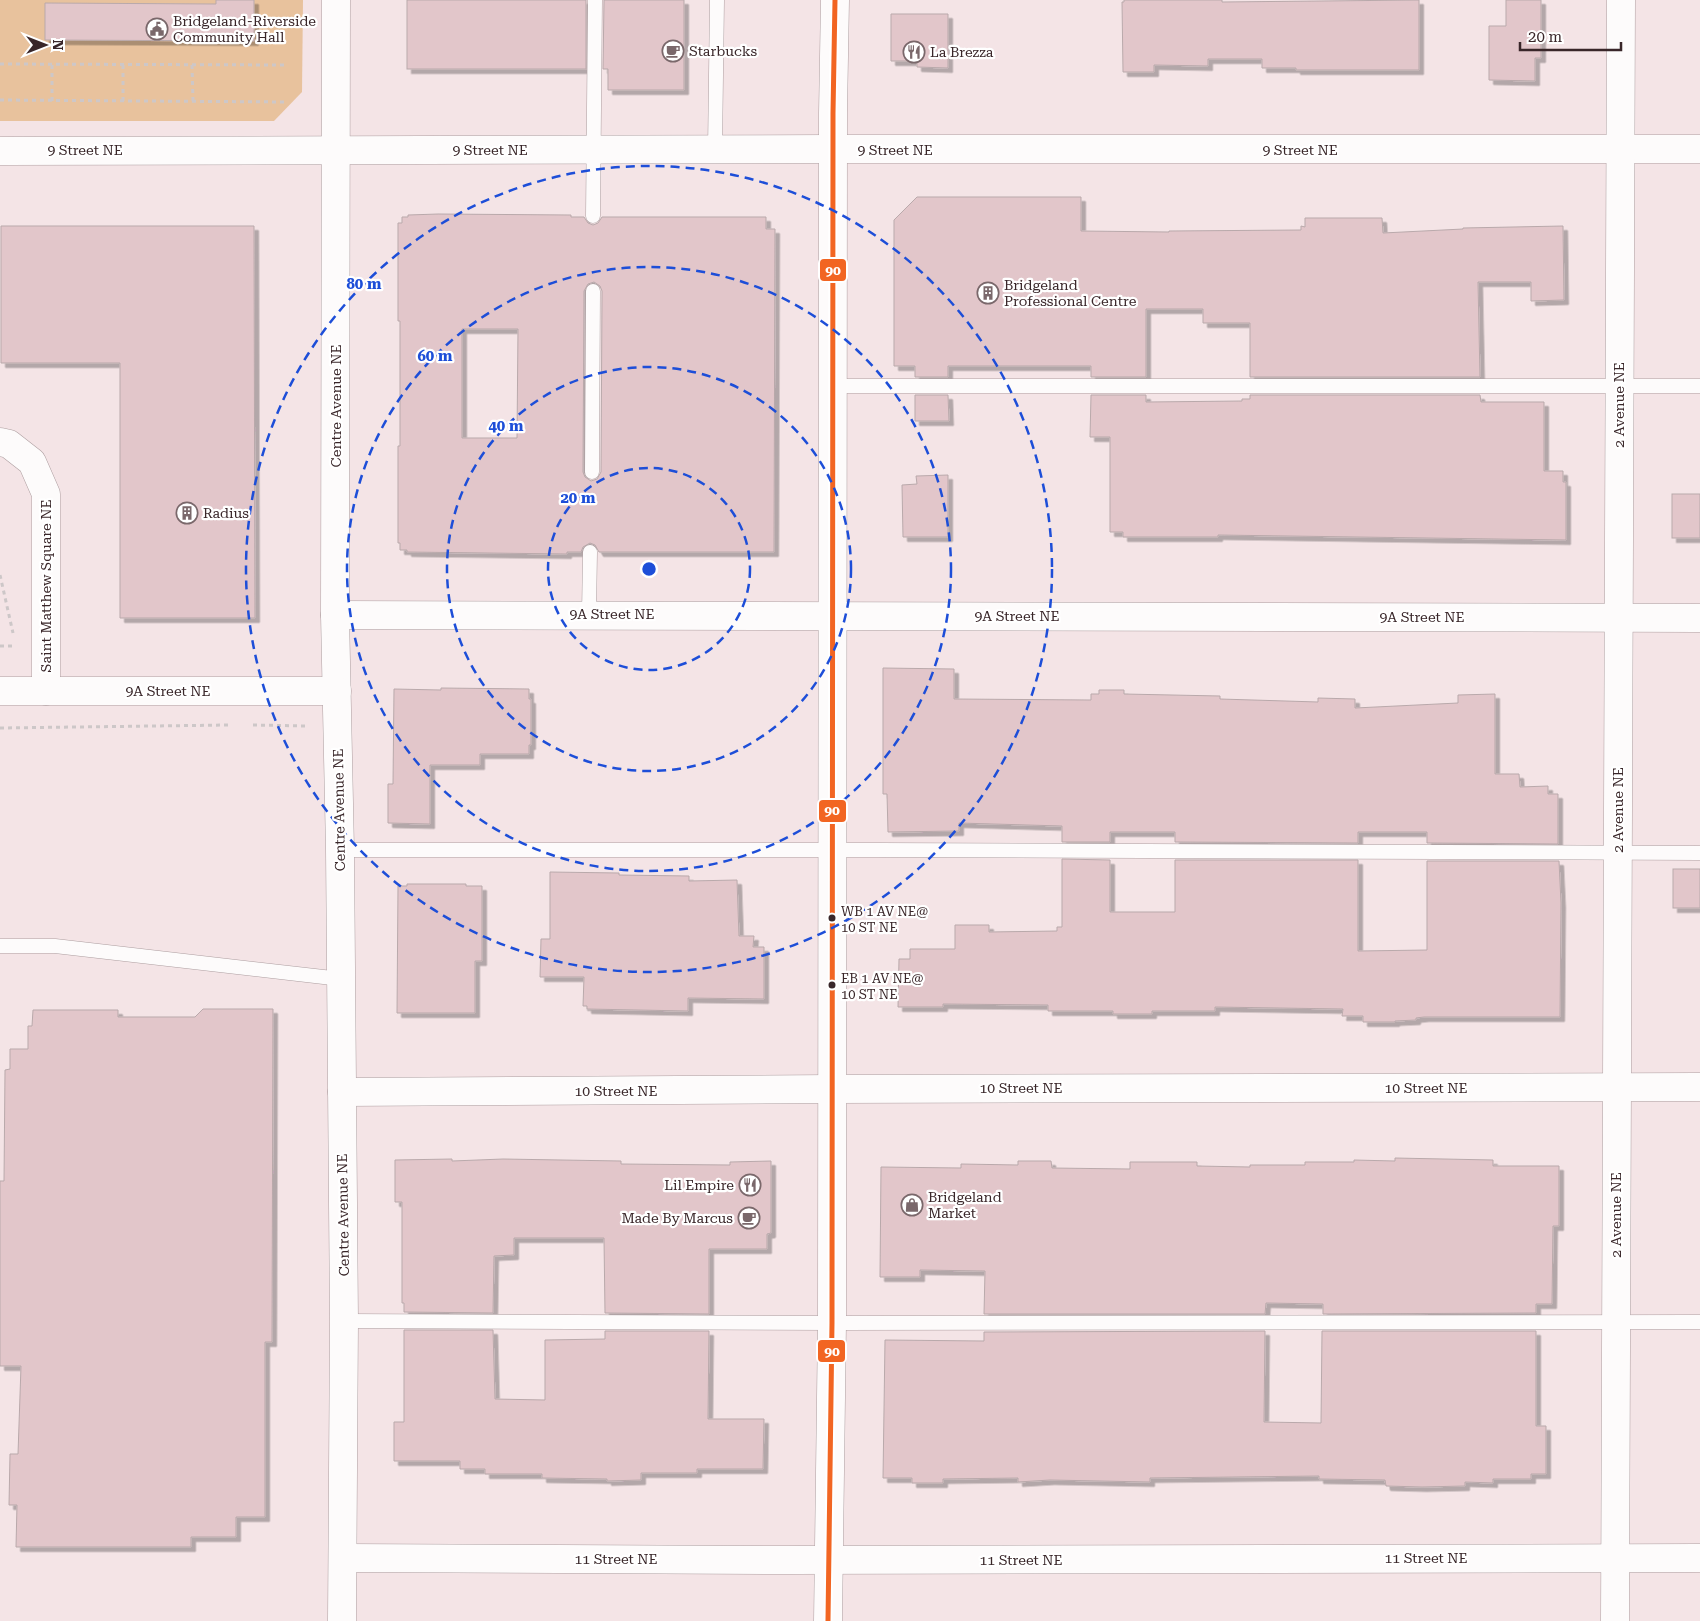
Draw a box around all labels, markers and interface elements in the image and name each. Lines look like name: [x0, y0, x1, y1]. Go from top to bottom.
place label: Bridgeland-Riverside Community Hall: [173, 13, 316, 45]
public building icon: Bridgeland-Riverside Community Hall: [145, 17, 169, 41]
north arrow: [20, 20, 70, 70]
scale bar: [1520, 20, 1621, 52]
text: 20 m: [1528, 28, 1563, 46]
cafe icon: Starbucks: [661, 39, 685, 63]
text: N: [50, 40, 66, 51]
restaurant icon: La Brezza: [902, 40, 926, 64]
place label: Starbucks: [689, 43, 757, 59]
place label: La Brezza: [930, 44, 994, 60]
street label: 9 Street NE: [47, 142, 123, 158]
street label: 9 Street NE: [452, 142, 528, 158]
street label: 9 Street NE: [857, 142, 933, 158]
street label: 9 Street NE: [1262, 142, 1338, 158]
line badge: 90: [819, 258, 847, 282]
text: 90: [825, 262, 841, 278]
text: 80 m: [346, 275, 382, 293]
place label: Bridgeland Professional Centre: [1004, 277, 1137, 309]
building icon: Bridgeland Professional Centre: [976, 281, 1000, 305]
street label: Centre Avenue NE: [328, 345, 344, 467]
text: 60 m: [417, 347, 453, 365]
street label: 2 Avenue NE: [1611, 362, 1627, 448]
text: 40 m: [488, 417, 524, 435]
text: 20 m: [560, 489, 596, 507]
street label: Saint Matthew Square NE: [38, 500, 54, 672]
building icon: Radius: [175, 501, 199, 525]
place label: Radius: [203, 505, 249, 521]
centre of rings: [640, 560, 658, 578]
street label: 9A Street NE: [569, 606, 655, 622]
street label: 9A Street NE: [974, 608, 1060, 624]
street label: 9A Street NE: [1379, 609, 1465, 625]
street label: 9A Street NE: [125, 683, 211, 699]
street label: Centre Avenue NE: [330, 748, 348, 872]
street label: 2 Avenue NE: [1610, 767, 1626, 853]
line badge: 90: [818, 799, 847, 823]
text: 90: [824, 802, 840, 818]
place label: WB 1 AV NE@ 10 ST NE: [841, 904, 928, 935]
marker: WB 1 AV NE@ 10 ST NE: [827, 913, 837, 923]
place label: EB 1 AV NE@ 10 ST NE: [841, 971, 923, 1002]
marker: EB 1 AV NE@ 10 ST NE: [827, 980, 837, 990]
street label: 10 Street NE: [979, 1080, 1063, 1096]
street label: 10 Street NE: [1384, 1080, 1468, 1096]
street label: 10 Street NE: [574, 1083, 658, 1099]
street label: Centre Avenue NE: [334, 1153, 352, 1277]
street label: 2 Avenue NE: [1608, 1172, 1624, 1258]
restaurant icon: Lil Empire: [738, 1173, 762, 1197]
place label: Lil Empire: [664, 1177, 734, 1193]
place label: Bridgeland Market: [928, 1189, 1002, 1221]
shop icon: Bridgeland Market: [900, 1193, 924, 1217]
cafe icon: Made By Marcus: [737, 1206, 761, 1230]
place label: Made By Marcus: [621, 1210, 733, 1226]
line badge: 90: [817, 1339, 846, 1363]
text: 90: [824, 1343, 840, 1359]
street label: 11 Street NE: [1384, 1550, 1468, 1566]
street label: 11 Street NE: [574, 1551, 658, 1567]
street label: 11 Street NE: [979, 1552, 1063, 1568]

